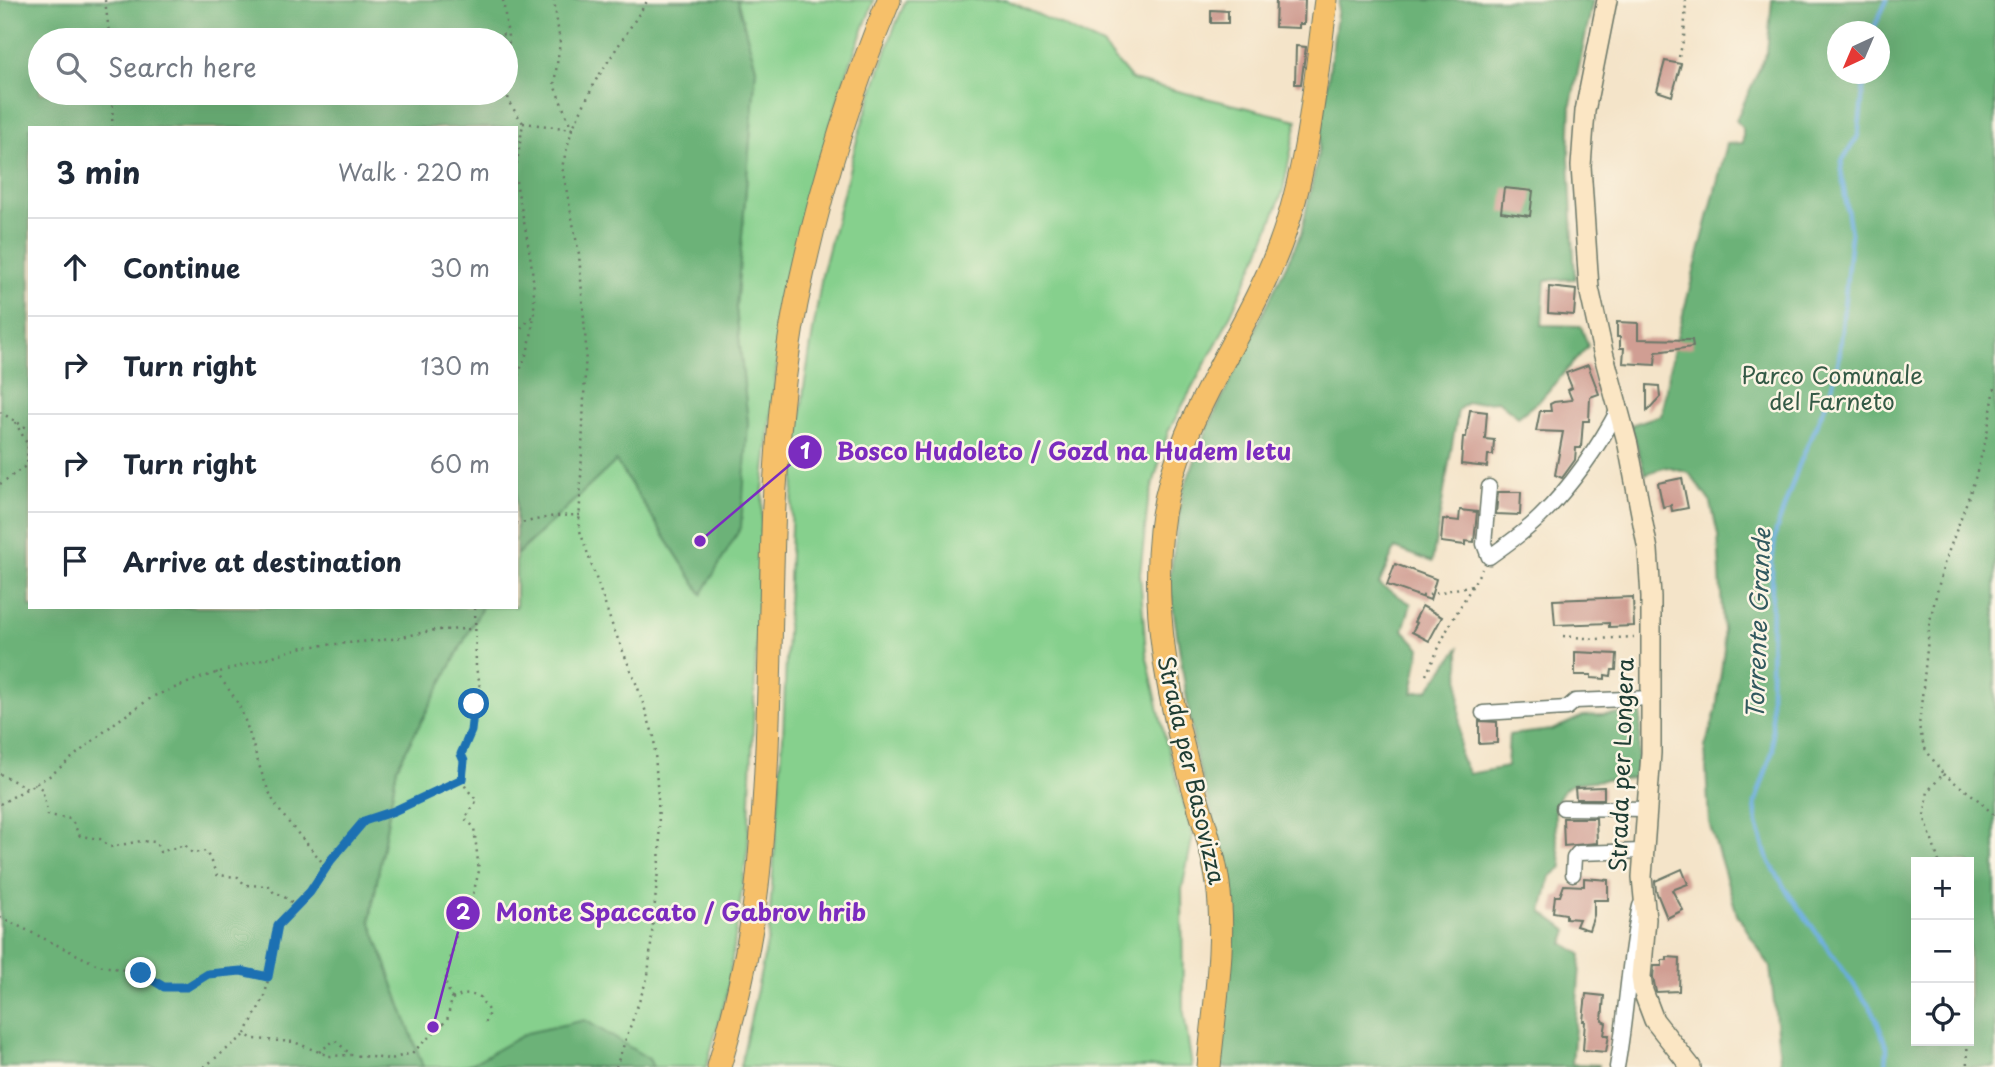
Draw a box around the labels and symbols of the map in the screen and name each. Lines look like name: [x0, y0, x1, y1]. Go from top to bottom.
north arrow: [1827, 21, 1890, 84]
park label: Parco Comunale del Farneto: [1741, 357, 1923, 418]
callout: Bosco Hudoleto / Gozd na Hudem letu: [787, 429, 1306, 474]
text: Bosco Hudoleto / Gozd na Hudem letu: [837, 432, 1291, 468]
text: 1: [800, 434, 810, 466]
water label: Torrente Grande: [1736, 526, 1778, 720]
street label: Strada per Basovizza: [1149, 652, 1236, 888]
street label: Strada per Longera: [1599, 657, 1642, 873]
route start: [458, 688, 489, 719]
callout: Monte Spaccato / Gabrov hrib: [446, 890, 881, 935]
text: Monte Spaccato / Gabrov hrib: [496, 893, 866, 929]
text: 2: [456, 895, 471, 927]
route end: [125, 957, 156, 988]

